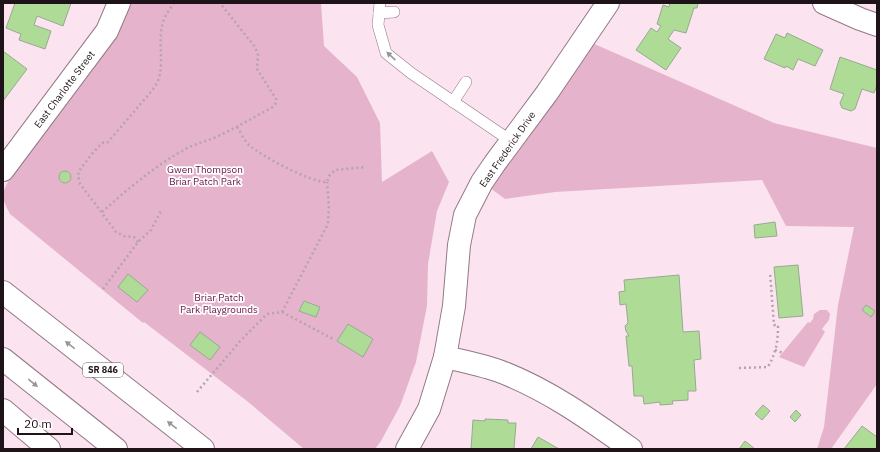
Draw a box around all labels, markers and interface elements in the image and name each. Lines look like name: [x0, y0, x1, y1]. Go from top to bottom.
street label: East Charlotte Street: [31, 48, 98, 130]
one-way arrow: [386, 51, 396, 61]
street label: East Frederick Drive: [476, 108, 539, 190]
park label: Gwen Thompson Briar Patch Park: [167, 163, 243, 188]
park label: Briar Patch Park Playgrounds: [180, 291, 258, 316]
one-way arrow: [65, 341, 75, 349]
road number: SR 846: [83, 363, 123, 377]
one-way arrow: [28, 379, 39, 388]
scale bar: [18, 410, 72, 436]
text: 20 m: [24, 416, 52, 431]
one-way arrow: [167, 421, 178, 429]

